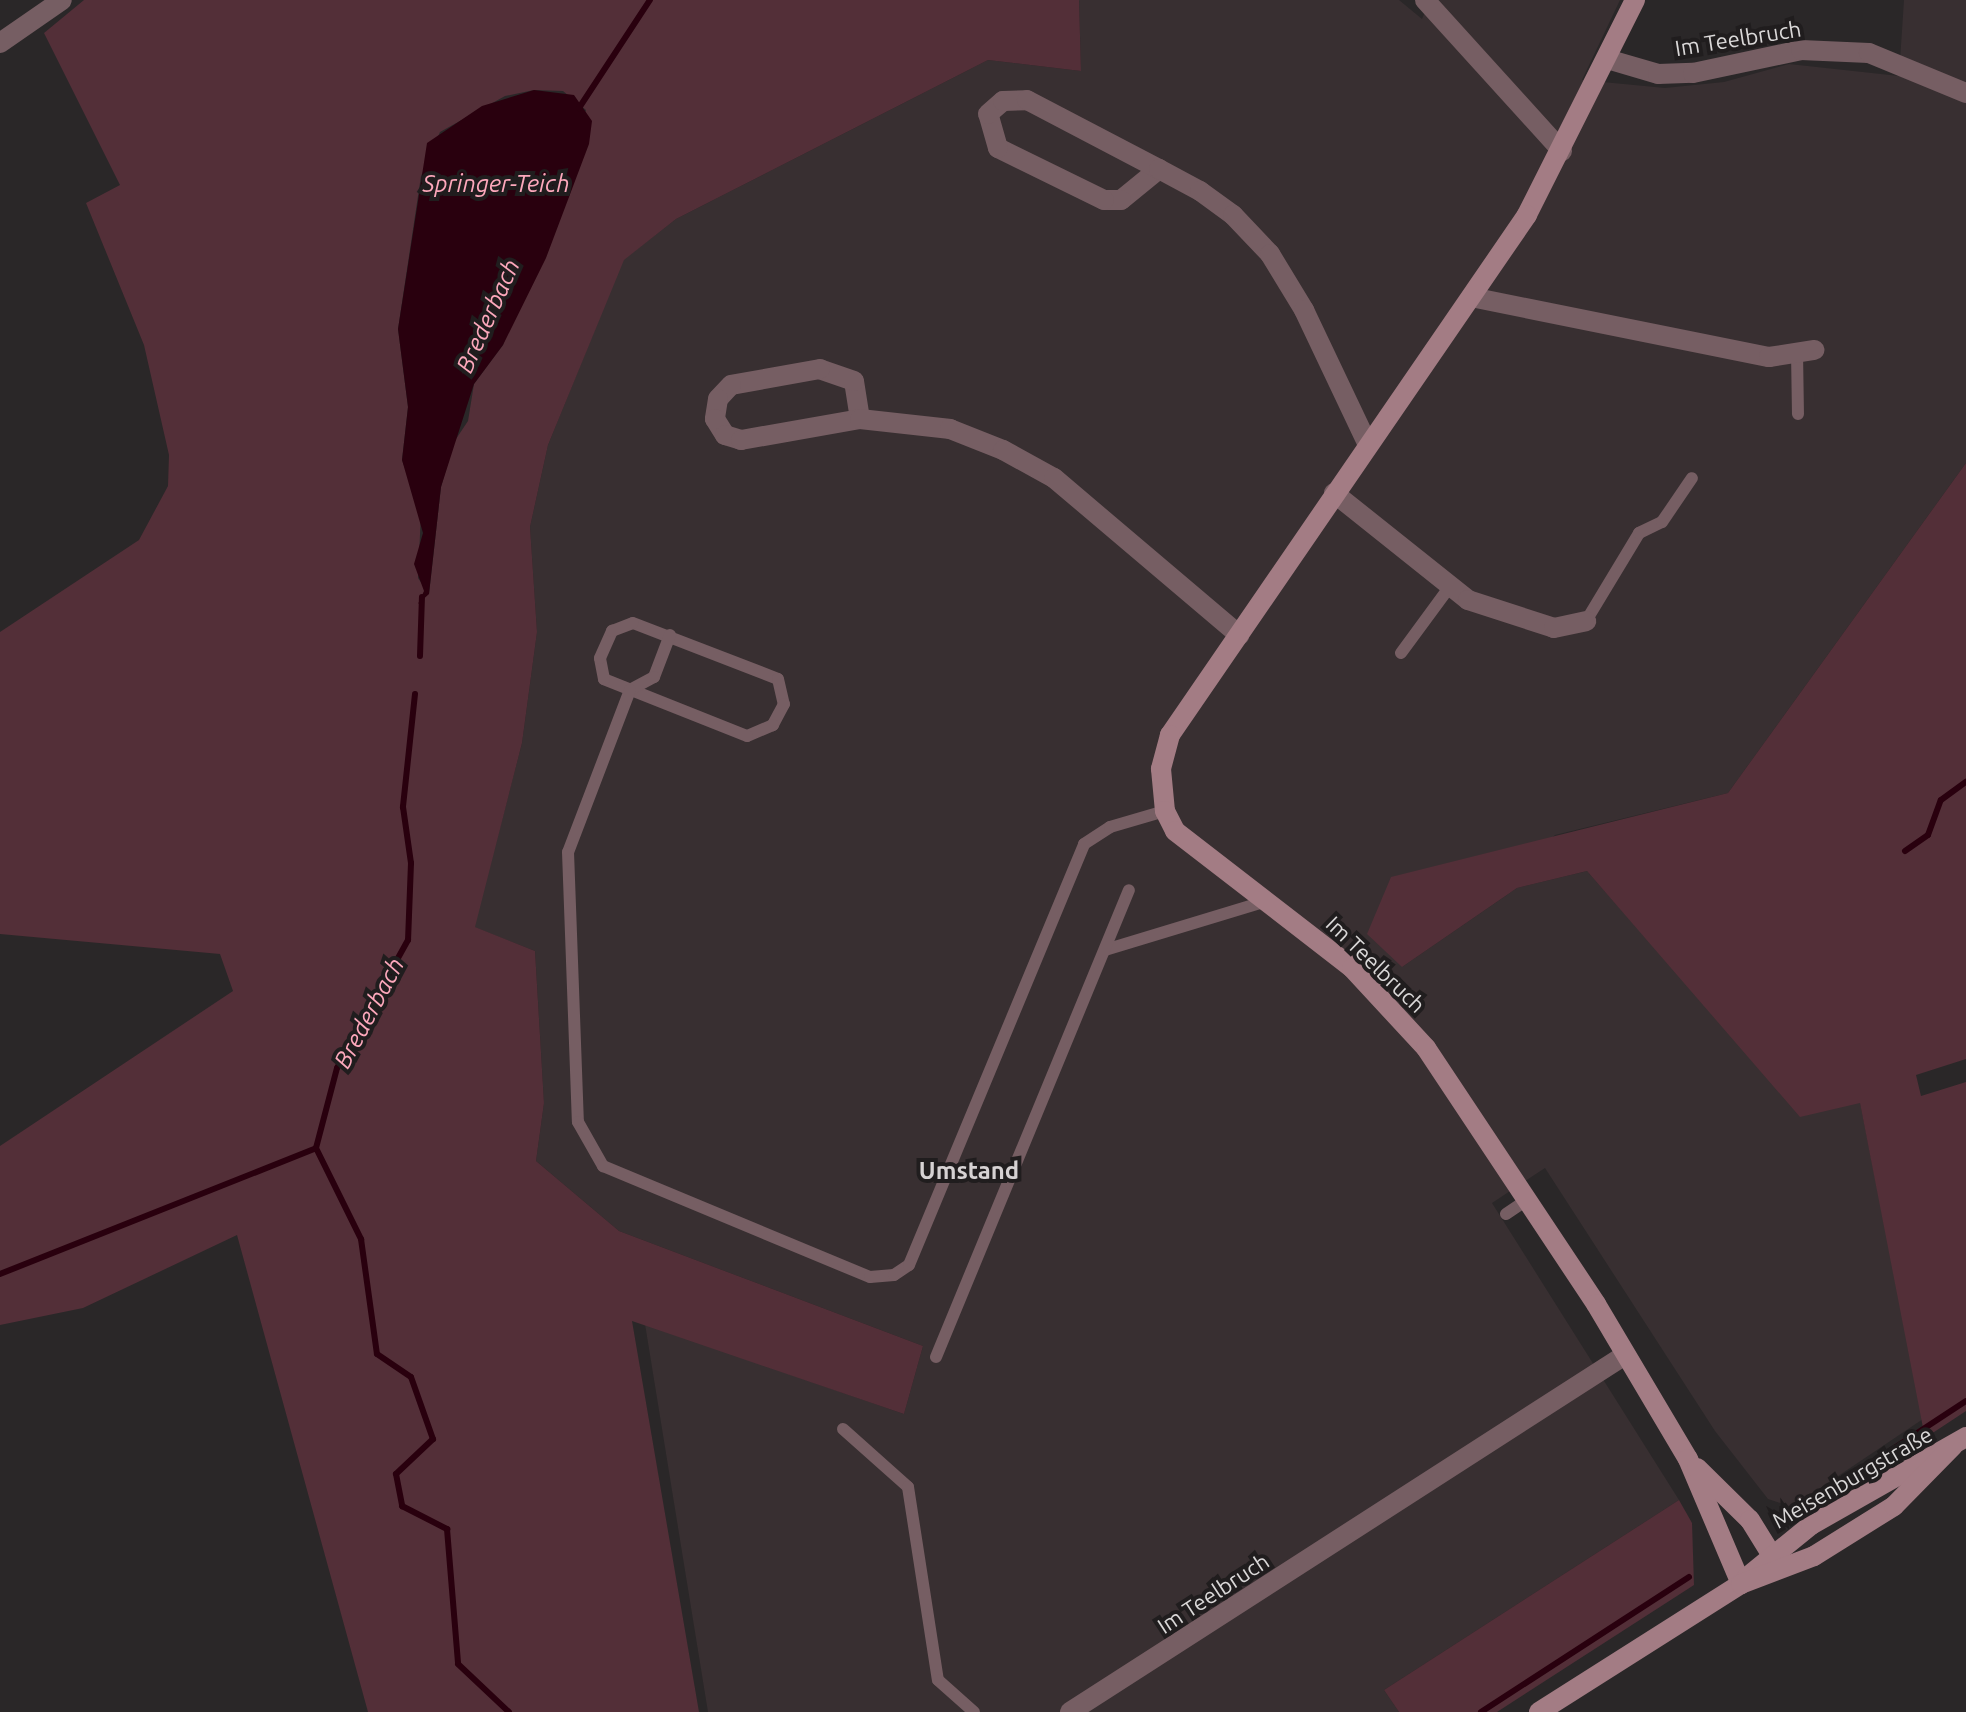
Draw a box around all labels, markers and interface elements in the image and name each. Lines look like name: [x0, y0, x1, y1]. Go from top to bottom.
street label: Im Teelbruch: [1673, 15, 1803, 61]
water label: Springer-Teich: [422, 170, 570, 198]
water label: Brederbach: [450, 255, 526, 377]
street label: Im Teelbruch: [1321, 910, 1431, 1018]
water label: Brederbach: [328, 953, 410, 1073]
district label: Umstand: [919, 1157, 1019, 1185]
street label: Meisenburgstraße: [1767, 1420, 1937, 1534]
street label: Im Teelbruch: [1152, 1547, 1274, 1639]

